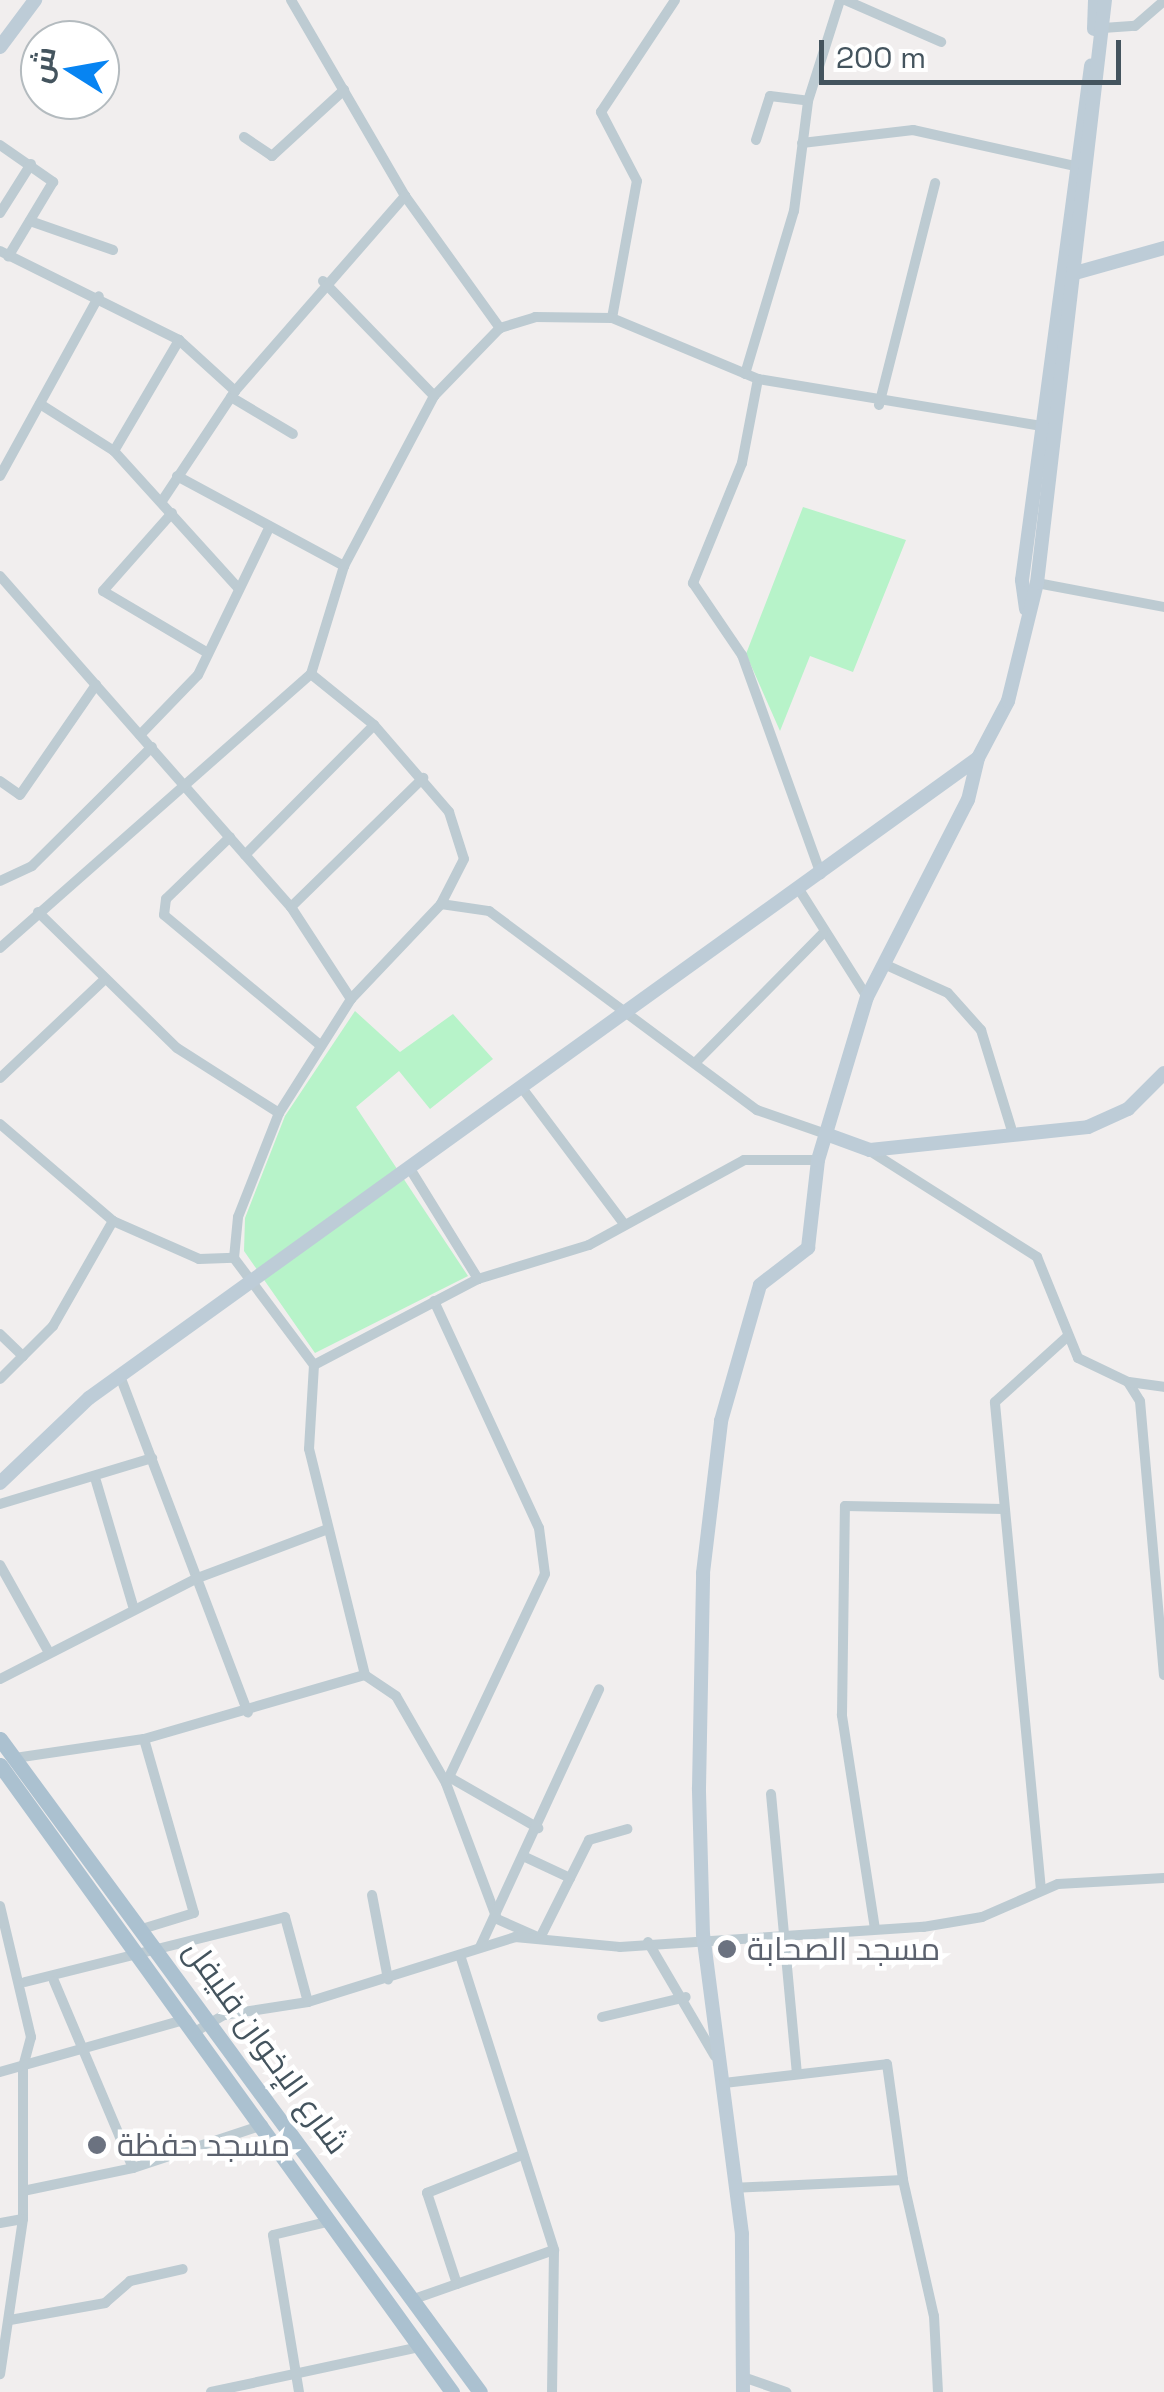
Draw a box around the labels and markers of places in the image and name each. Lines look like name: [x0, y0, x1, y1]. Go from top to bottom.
place label: مسجد الصحابة: [747, 1930, 940, 1968]
marker: مسجد الصحابة: [716, 1938, 738, 1960]
place label: مسجد حفظة: [117, 2126, 290, 2164]
marker: مسجد حفظة: [86, 2134, 108, 2156]

